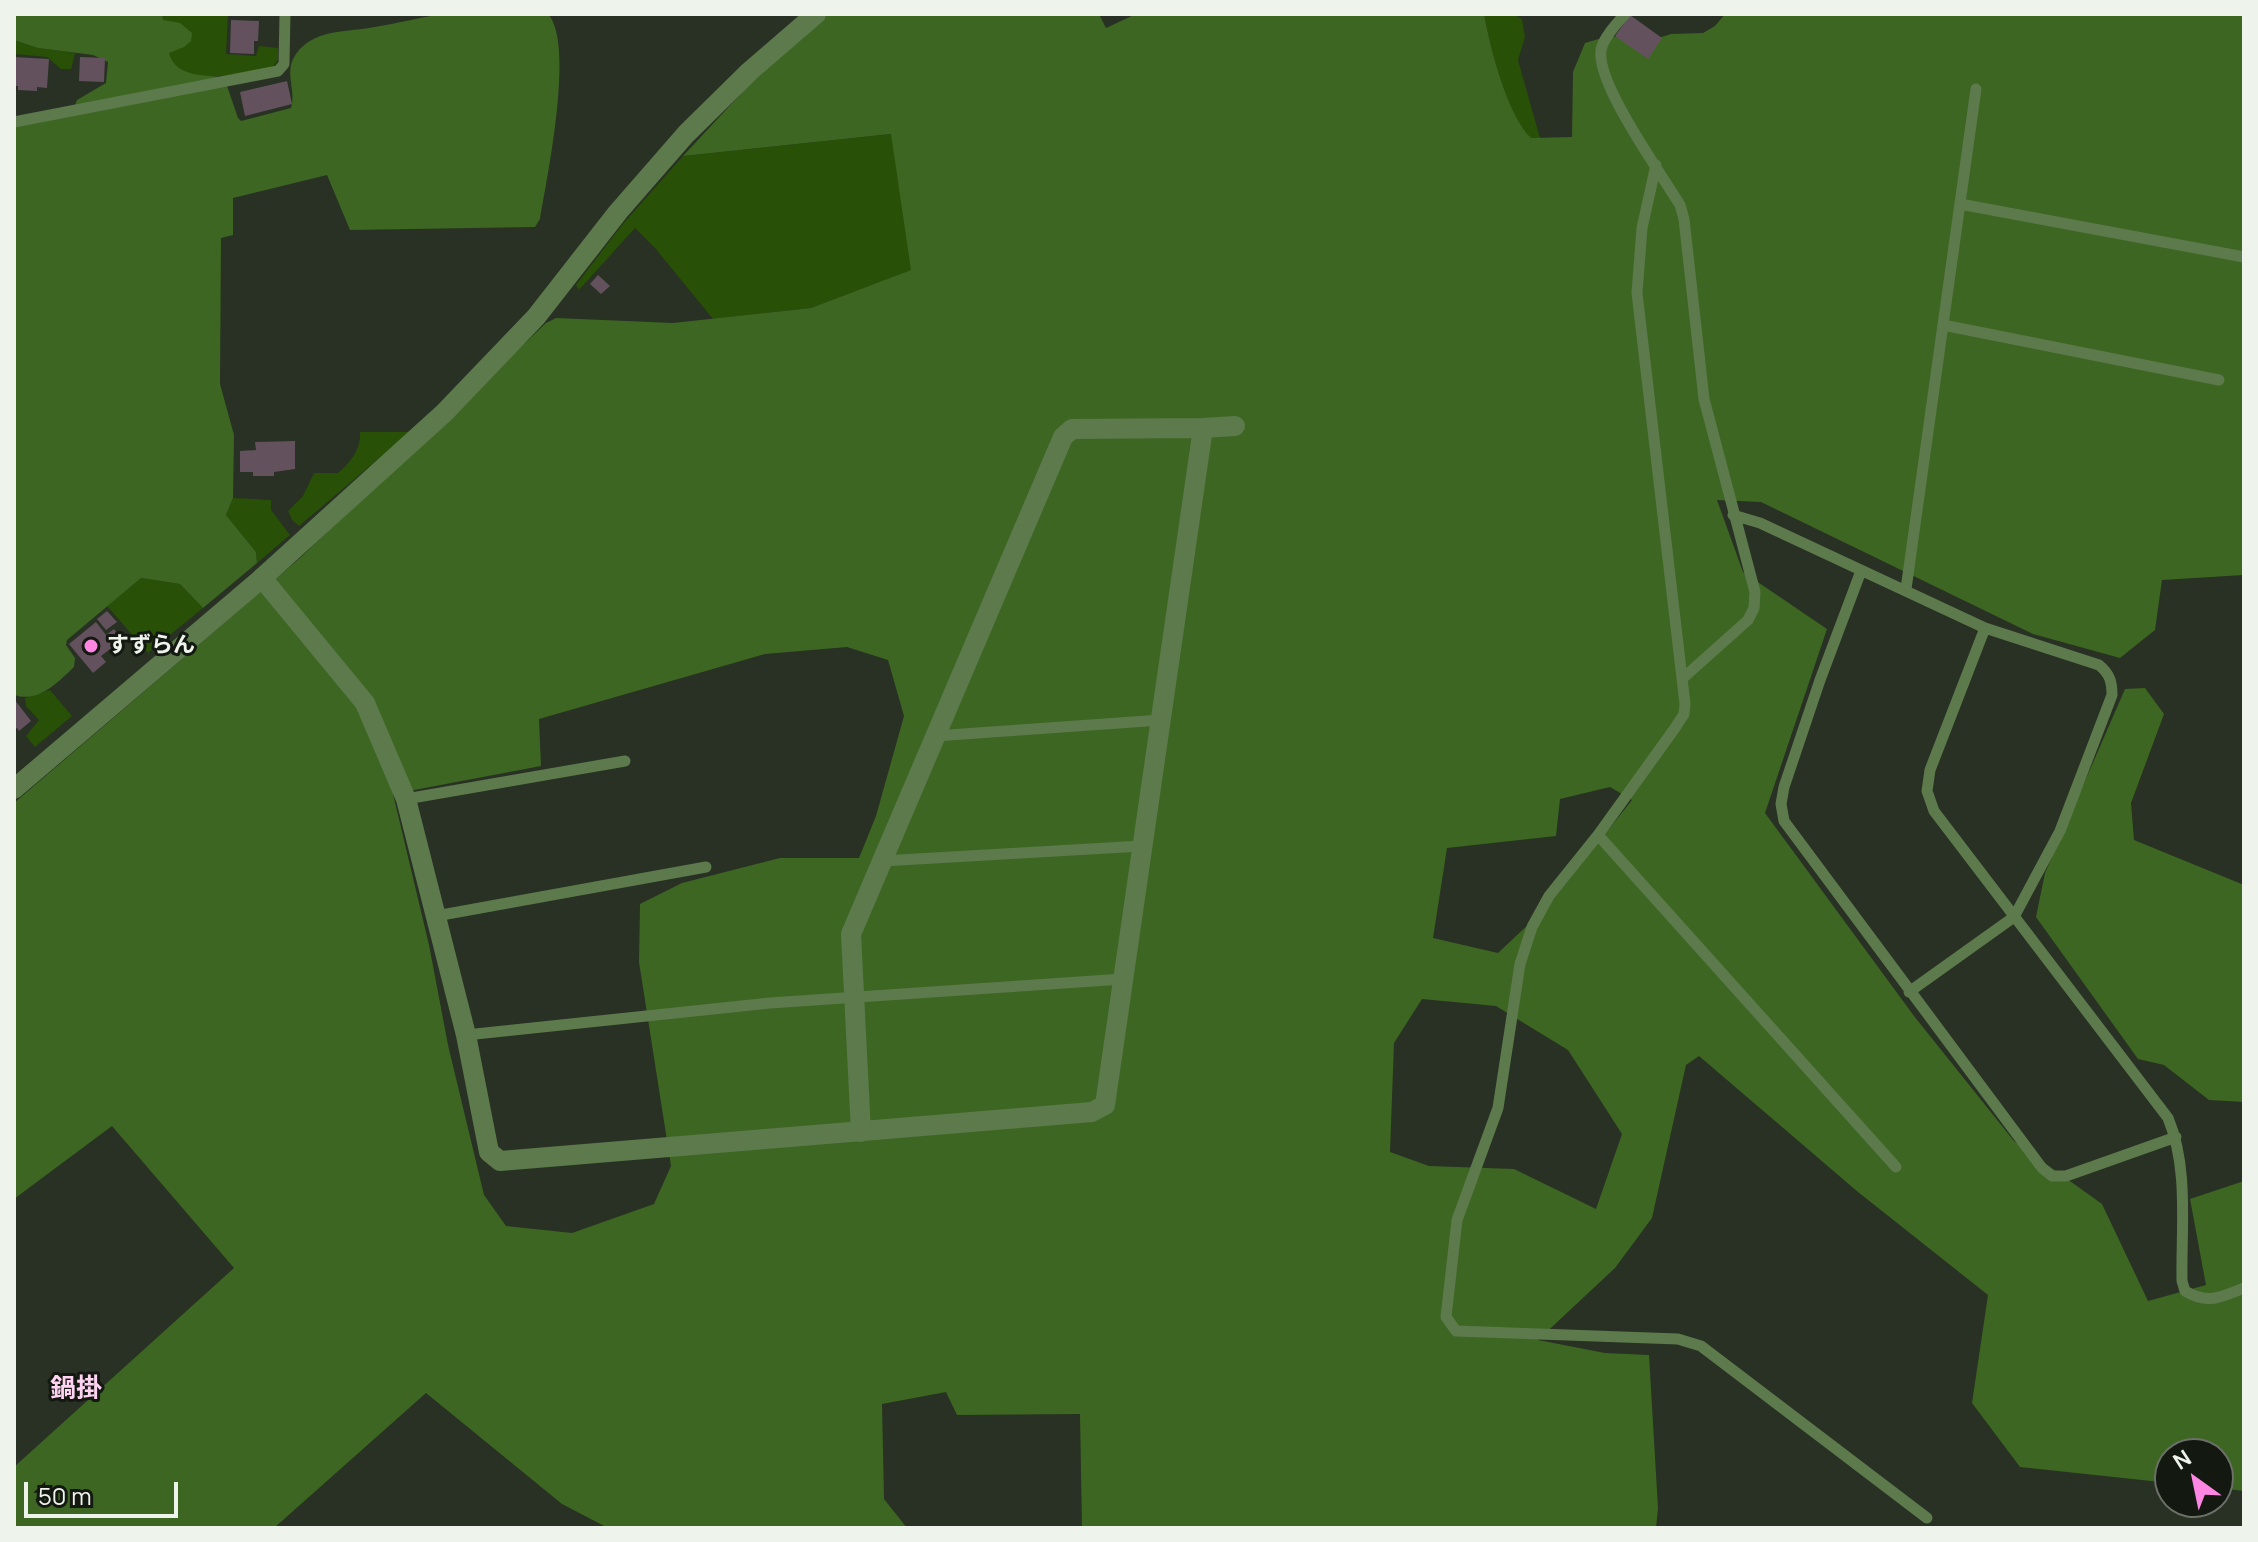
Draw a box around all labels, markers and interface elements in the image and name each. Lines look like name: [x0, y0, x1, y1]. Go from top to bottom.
place label: すずらん: [107, 633, 195, 659]
marker: すずらん: [82, 637, 100, 655]
district label: 鍋掛: [50, 1374, 102, 1406]
north arrow: [2154, 1438, 2234, 1518]
text: N: [2167, 1443, 2197, 1476]
scale bar: [28, 1466, 182, 1516]
text: 50 m: [38, 1479, 92, 1512]

